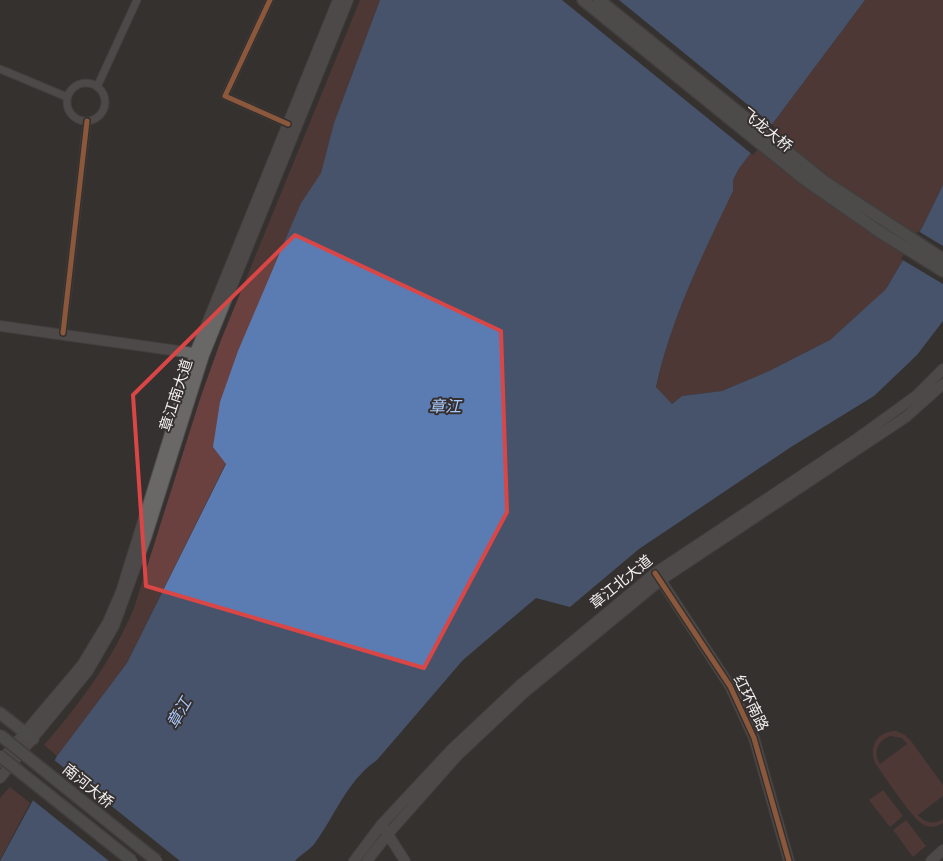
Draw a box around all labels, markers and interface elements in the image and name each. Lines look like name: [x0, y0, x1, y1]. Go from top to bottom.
street label: 飞龙大桥: [738, 104, 796, 156]
street label: 章江南大道: [156, 357, 196, 433]
water label: 章江: [429, 397, 463, 416]
street label: 章江北大道: [586, 551, 656, 613]
street label: 红环南路: [730, 672, 772, 734]
water label: 章江: [163, 693, 196, 732]
street label: 南河大桥: [59, 760, 117, 812]

